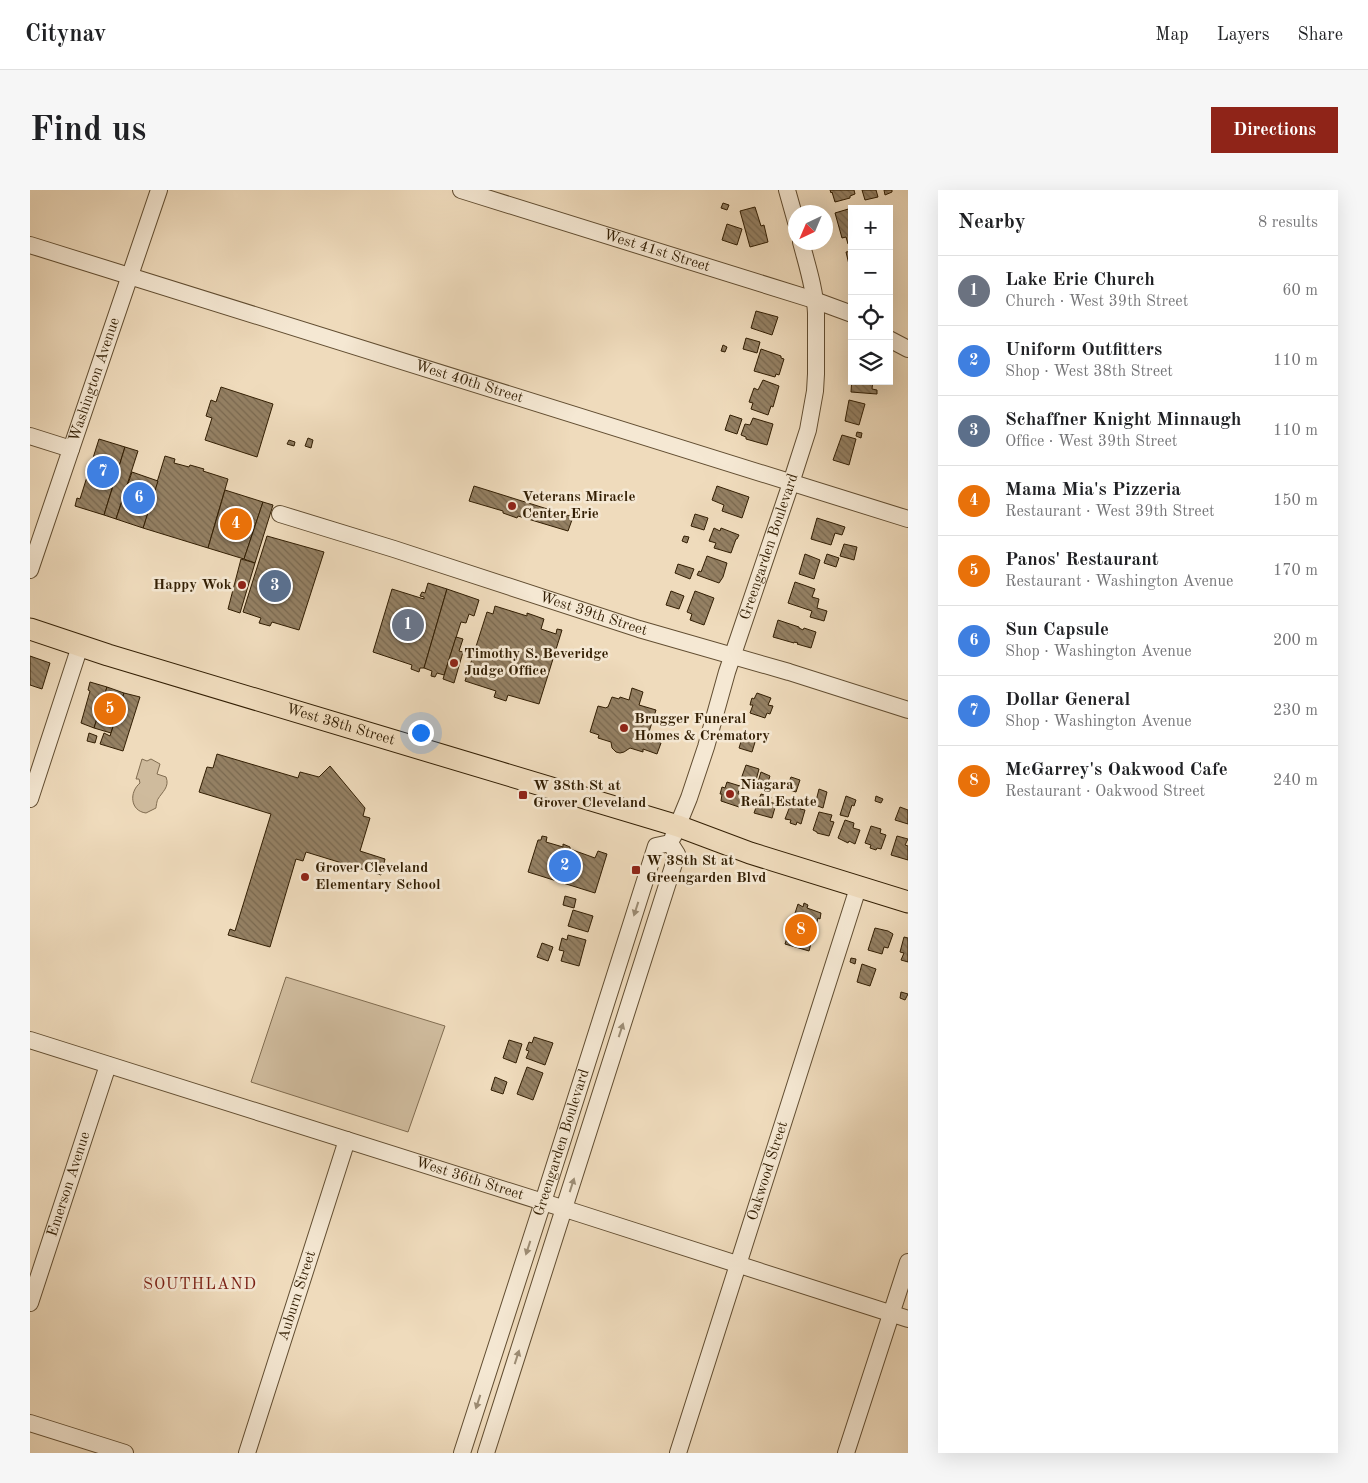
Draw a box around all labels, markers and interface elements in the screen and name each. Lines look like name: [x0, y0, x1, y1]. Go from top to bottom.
text: Citynav: [25, 23, 106, 47]
text: Map: [1155, 26, 1189, 44]
text: Layers: [1217, 26, 1269, 44]
text: Share: [1297, 26, 1343, 44]
button: Directions: [1211, 107, 1338, 153]
text: Find us: [30, 113, 146, 148]
north arrow: [788, 205, 833, 250]
map controls: [848, 205, 893, 385]
button: +: [848, 205, 893, 250]
text: Nearby: [958, 212, 1026, 233]
text: 8 results: [1258, 215, 1318, 231]
street label: West 41st Street: [602, 227, 712, 275]
button: −: [848, 250, 893, 295]
text: Lake Erie Church: [1005, 271, 1155, 290]
text: 1: [969, 283, 979, 299]
text: 60 m: [1282, 283, 1318, 299]
text: Church · West 39th Street: [1005, 294, 1188, 310]
button: locate: [848, 295, 893, 340]
street label: Washington Avenue: [67, 316, 123, 444]
button: layers: [848, 340, 893, 385]
text: Uniform Outfitters: [1005, 341, 1162, 360]
text: 2: [969, 353, 979, 369]
text: 110 m: [1273, 353, 1318, 369]
street label: West 40th Street: [413, 358, 525, 406]
text: Shop · West 38th Street: [1005, 364, 1173, 380]
text: Schaffner Knight Minnaugh: [1005, 411, 1242, 430]
text: 3: [969, 423, 979, 439]
text: 110 m: [1273, 423, 1318, 439]
text: Office · West 39th Street: [1005, 434, 1177, 450]
pin: 7: [87, 453, 119, 491]
street label: Greengarden Boulevard: [738, 472, 801, 622]
pin: 6: [123, 479, 155, 517]
text: Mama Mia's Pizzeria: [1005, 481, 1181, 500]
place label: Veterans Miracle Center Erie: [522, 490, 636, 522]
text: 4: [969, 493, 979, 509]
text: 150 m: [1273, 493, 1318, 509]
marker: Veterans Miracle Center Erie: [506, 500, 518, 512]
text: Restaurant · West 39th Street: [1005, 504, 1215, 520]
pin: 4: [220, 505, 252, 543]
text: Panos' Restaurant: [1005, 551, 1159, 570]
text: 5: [969, 563, 979, 579]
text: 170 m: [1273, 563, 1318, 579]
pin: 3: [259, 567, 291, 605]
text: Restaurant · Washington Avenue: [1005, 574, 1233, 590]
place label: Happy Wok: [153, 578, 233, 593]
marker: Happy Wok: [236, 579, 248, 591]
street label: West 39th Street: [538, 590, 649, 638]
pin: 1: [392, 606, 424, 644]
text: Sun Capsule: [1005, 621, 1109, 640]
text: 6: [969, 633, 979, 649]
text: 200 m: [1273, 633, 1318, 649]
text: Shop · Washington Avenue: [1005, 644, 1192, 660]
place label: Timothy S. Beveridge Judge Office: [464, 647, 609, 679]
marker: Timothy S. Beveridge Judge Office: [448, 657, 460, 669]
pin: 5: [94, 690, 126, 728]
text: Dollar General: [1005, 691, 1130, 710]
street label: West 38th Street: [285, 701, 396, 748]
text: 7: [969, 703, 979, 719]
text: 230 m: [1273, 703, 1318, 719]
place label: Brugger Funeral Homes & Crematory: [634, 712, 770, 744]
text: Shop · Washington Avenue: [1005, 714, 1192, 730]
your location: [408, 720, 434, 746]
marker: Brugger Funeral Homes & Crematory: [618, 722, 630, 734]
text: McGarrey's Oakwood Cafe: [1005, 761, 1228, 780]
text: 8: [969, 773, 979, 789]
text: 240 m: [1273, 773, 1318, 789]
place label: Niagara Real Estate: [740, 778, 817, 810]
place label: W 38th St at Grover Cleveland: [533, 779, 646, 811]
text: Restaurant · Oakwood Street: [1005, 784, 1205, 800]
marker: Niagara Real Estate: [724, 788, 736, 800]
marker: W 38th St at Grover Cleveland: [517, 789, 529, 801]
pin: 2: [549, 847, 581, 885]
place label: W 38th St at Greengarden Blvd: [646, 854, 766, 886]
place label: Grover Cleveland Elementary School: [315, 861, 441, 893]
marker: W 38th St at Greengarden Blvd: [630, 864, 642, 876]
marker: Grover Cleveland Elementary School: [299, 871, 311, 883]
one-way arrow: [631, 902, 639, 917]
pin: 8: [785, 911, 817, 949]
one-way arrow: [618, 1023, 626, 1038]
street label: Greengarden Boulevard: [531, 1067, 592, 1218]
street label: Oakwood Street: [745, 1119, 791, 1223]
street label: Emerson Avenue: [45, 1130, 93, 1238]
street label: West 36th Street: [414, 1155, 525, 1203]
one-way arrow: [569, 1178, 576, 1193]
one-way arrow: [524, 1240, 532, 1255]
street label: Auburn Street: [276, 1249, 319, 1343]
district label: SOUTHLAND: [143, 1277, 257, 1293]
one-way arrow: [513, 1349, 521, 1364]
one-way arrow: [474, 1395, 482, 1410]

